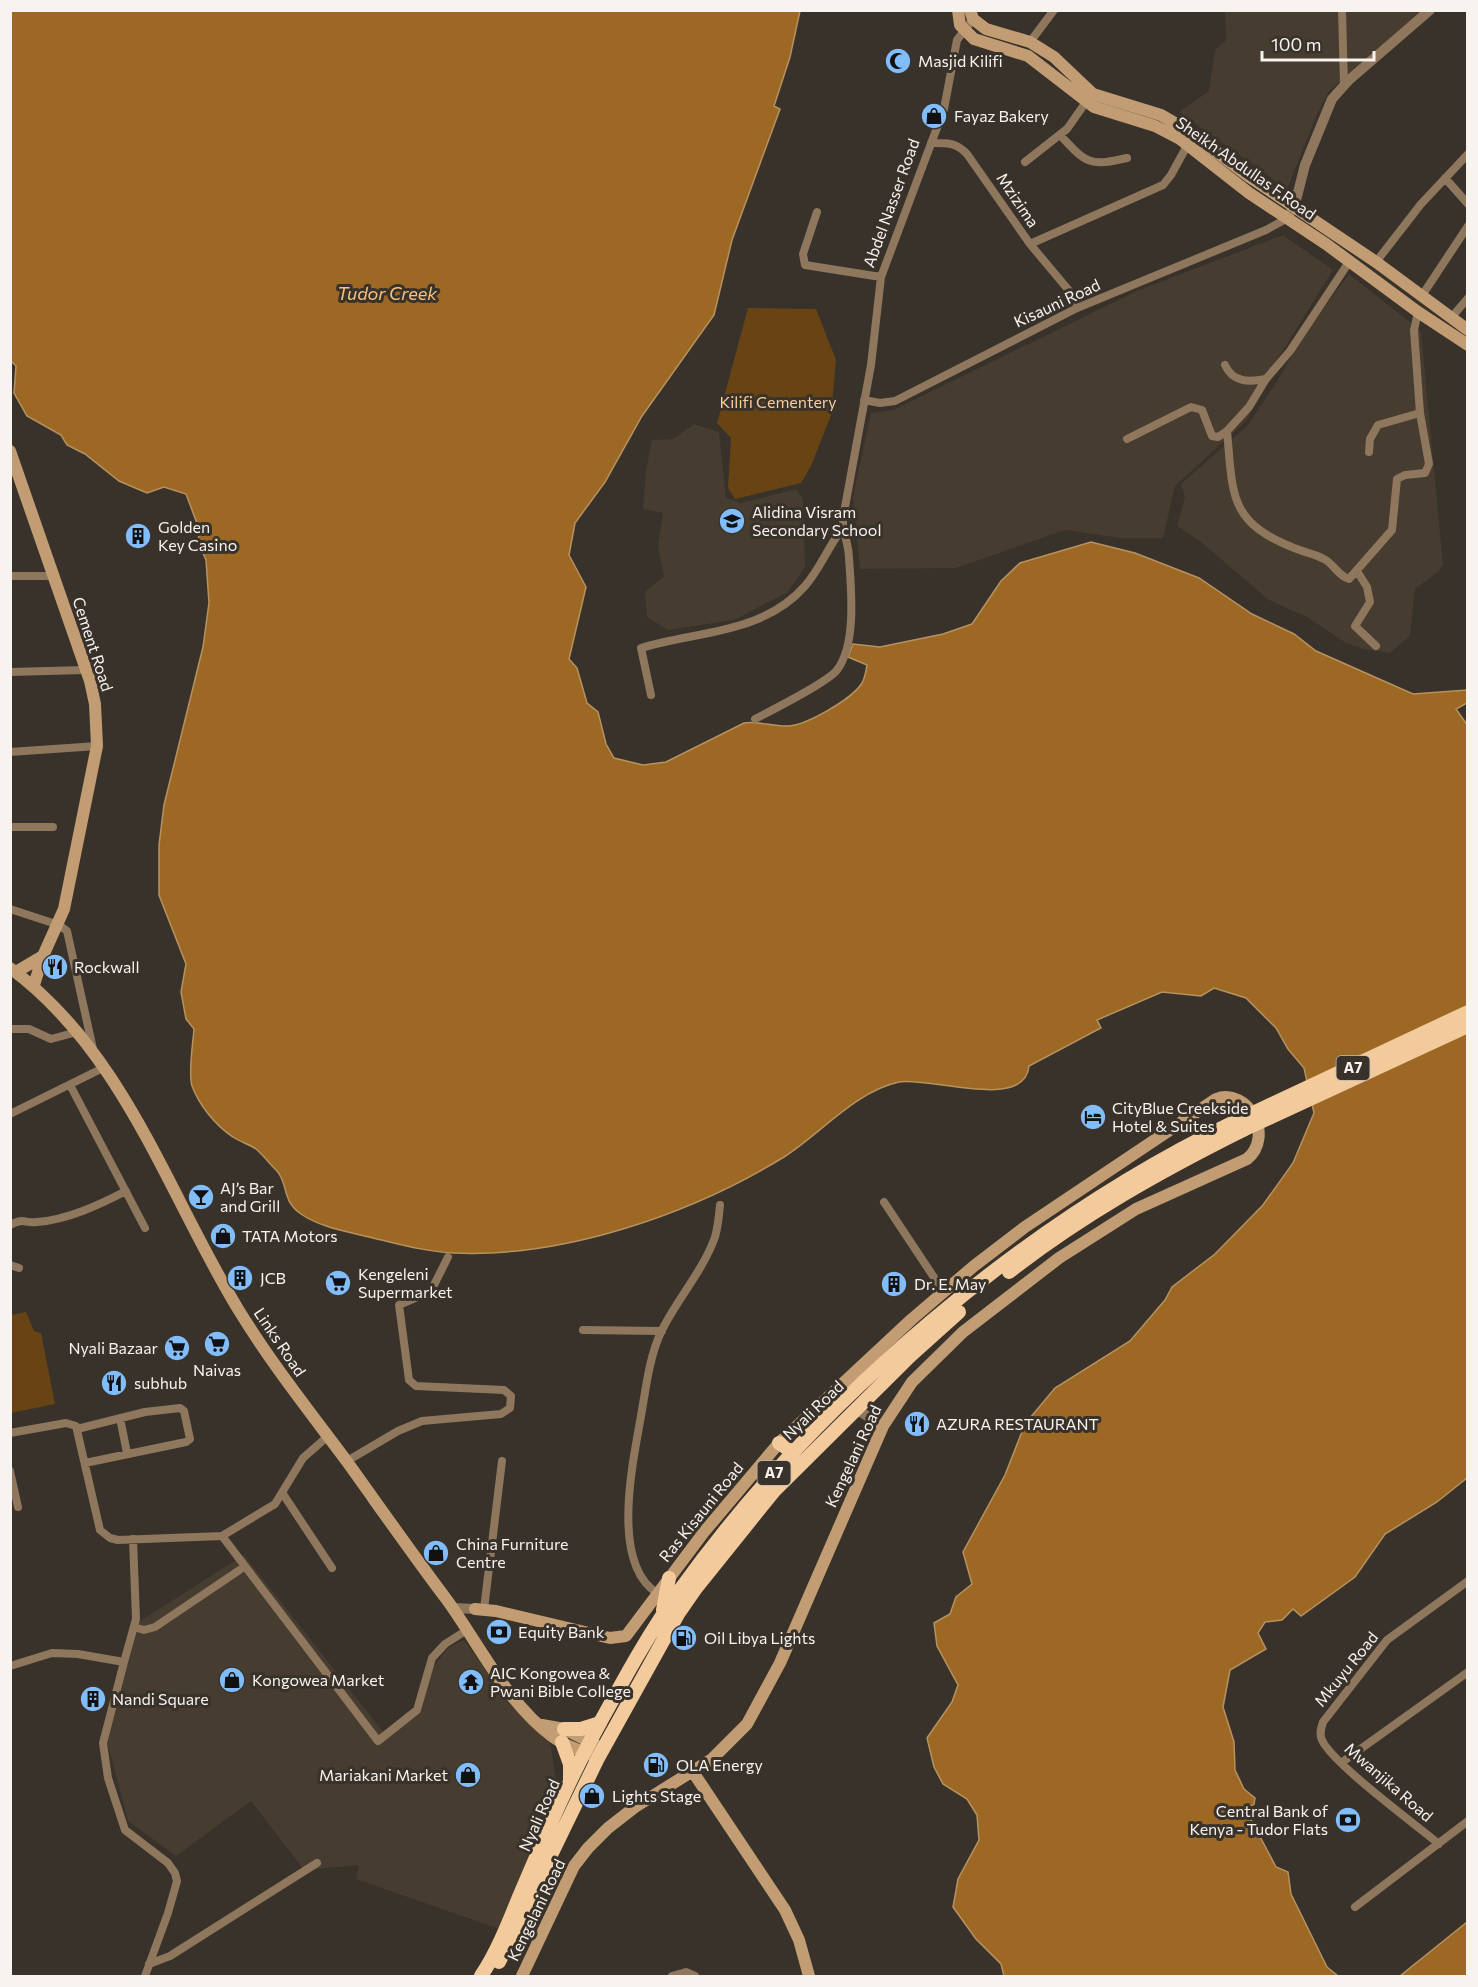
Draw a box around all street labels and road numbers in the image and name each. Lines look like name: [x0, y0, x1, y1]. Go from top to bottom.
street label: Sheikh Abdullas F.Road: [1173, 112, 1320, 223]
street label: Abdel Nasser Road: [858, 136, 923, 270]
street label: Mzizima: [993, 169, 1044, 231]
street label: Kisauni Road: [1011, 274, 1103, 331]
street label: Cement Road: [69, 594, 118, 693]
road number: A7: [1336, 1056, 1370, 1080]
street label: Links Road: [250, 1304, 310, 1380]
street label: Nyali Road: [778, 1376, 847, 1443]
street label: Kengelani Road: [821, 1402, 885, 1510]
street label: Ras Kisauni Road: [655, 1458, 747, 1565]
road number: A7: [758, 1461, 790, 1485]
street label: Mkuyu Road: [1310, 1628, 1381, 1710]
street label: Mwanjika Road: [1341, 1738, 1437, 1825]
street label: Nyali Road: [514, 1776, 563, 1854]
street label: Kengelani Road: [503, 1856, 568, 1964]

